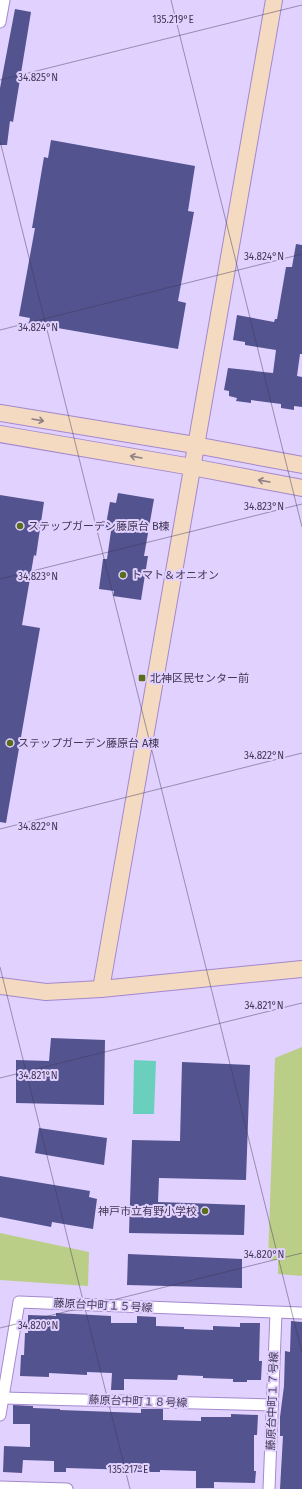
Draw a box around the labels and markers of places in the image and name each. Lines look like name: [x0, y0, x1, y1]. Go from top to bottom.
place label: ステップガーデン藤原台 B棟: [28, 520, 170, 533]
marker: ステップガーデン藤原台 B棟: [15, 521, 25, 531]
place label: トマト＆オニオン: [131, 569, 219, 582]
marker: トマト＆オニオン: [118, 570, 128, 580]
place label: 北神区民センター前: [150, 672, 249, 685]
marker: 北神区民センター前: [137, 673, 147, 683]
place label: ステップガーデン藤原台 A棟: [18, 737, 159, 750]
marker: ステップガーデン藤原台 A棟: [5, 738, 15, 748]
place label: 神戸市立有野小学校: [98, 1205, 197, 1218]
marker: 神戸市立有野小学校: [200, 1206, 210, 1216]

